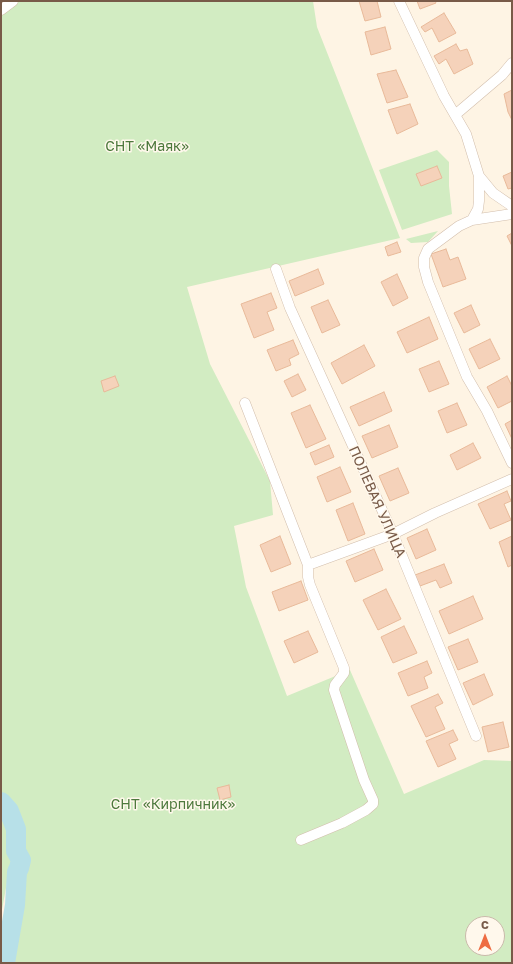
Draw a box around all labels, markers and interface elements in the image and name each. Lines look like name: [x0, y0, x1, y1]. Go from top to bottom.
park label: СНТ «Маяк»: [105, 139, 189, 155]
street label: ПОЛЕВАЯ УЛИЦА: [345, 443, 409, 561]
park label: СНТ «Кирпичник»: [111, 797, 235, 813]
north arrow: [465, 916, 505, 956]
text: С: [481, 918, 489, 931]

